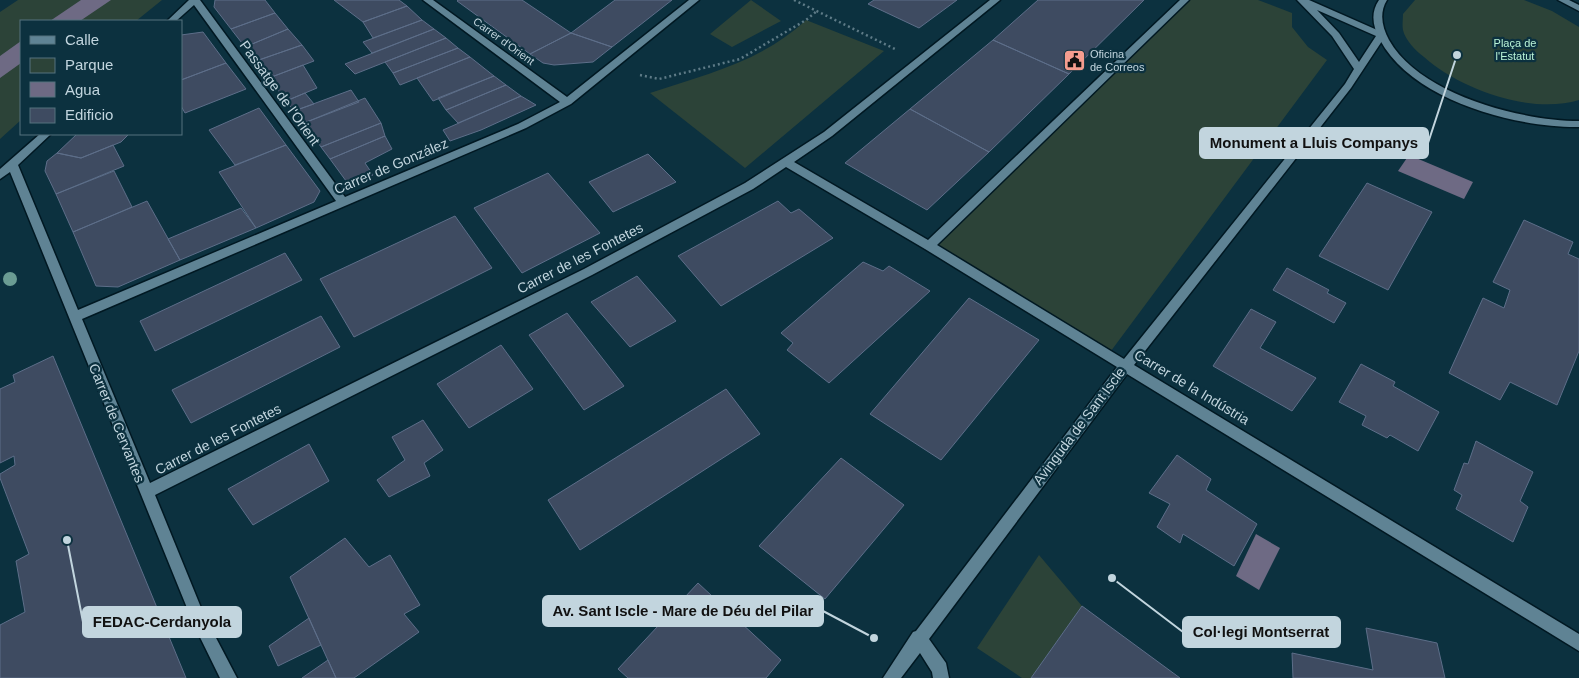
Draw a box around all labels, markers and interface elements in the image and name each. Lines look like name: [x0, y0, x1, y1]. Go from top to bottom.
street label: Carrer d'Orient: [471, 15, 537, 67]
legend: [20, 20, 182, 135]
text: Calle: [65, 31, 99, 48]
street label: Passatge de l'Orient: [237, 37, 323, 149]
park label: Plaça de l'Estatut: [1494, 37, 1536, 62]
public building icon: Oficina de Correos: [1062, 48, 1086, 72]
place label: Oficina de Correos: [1090, 48, 1145, 73]
text: Parque: [65, 56, 113, 73]
text: Agua: [65, 81, 101, 98]
text: Edificio: [65, 106, 113, 123]
callout: Monument a Lluis Companys: [1200, 128, 1428, 158]
text: Monument a Lluis Companys: [1210, 134, 1418, 151]
street label: Carrer de González: [332, 135, 450, 197]
street label: Carrer de les Fontetes: [514, 219, 646, 297]
street label: Carrer de la Indústria: [1132, 346, 1253, 428]
street label: Carrer de Cervantes: [86, 361, 148, 485]
street label: Avinguda de Sant Iscle: [1030, 364, 1129, 488]
street label: Carrer de les Fontetes: [152, 400, 284, 478]
callout: Av. Sant Iscle - Mare de Déu del Pilar: [543, 596, 823, 626]
text: Av. Sant Iscle - Mare de Déu del Pilar: [553, 602, 814, 619]
callout: FEDAC-Cerdanyola: [83, 607, 241, 637]
text: FEDAC-Cerdanyola: [93, 613, 232, 630]
callout: Col·legi Montserrat: [1183, 617, 1340, 647]
text: Col·legi Montserrat: [1193, 623, 1329, 640]

